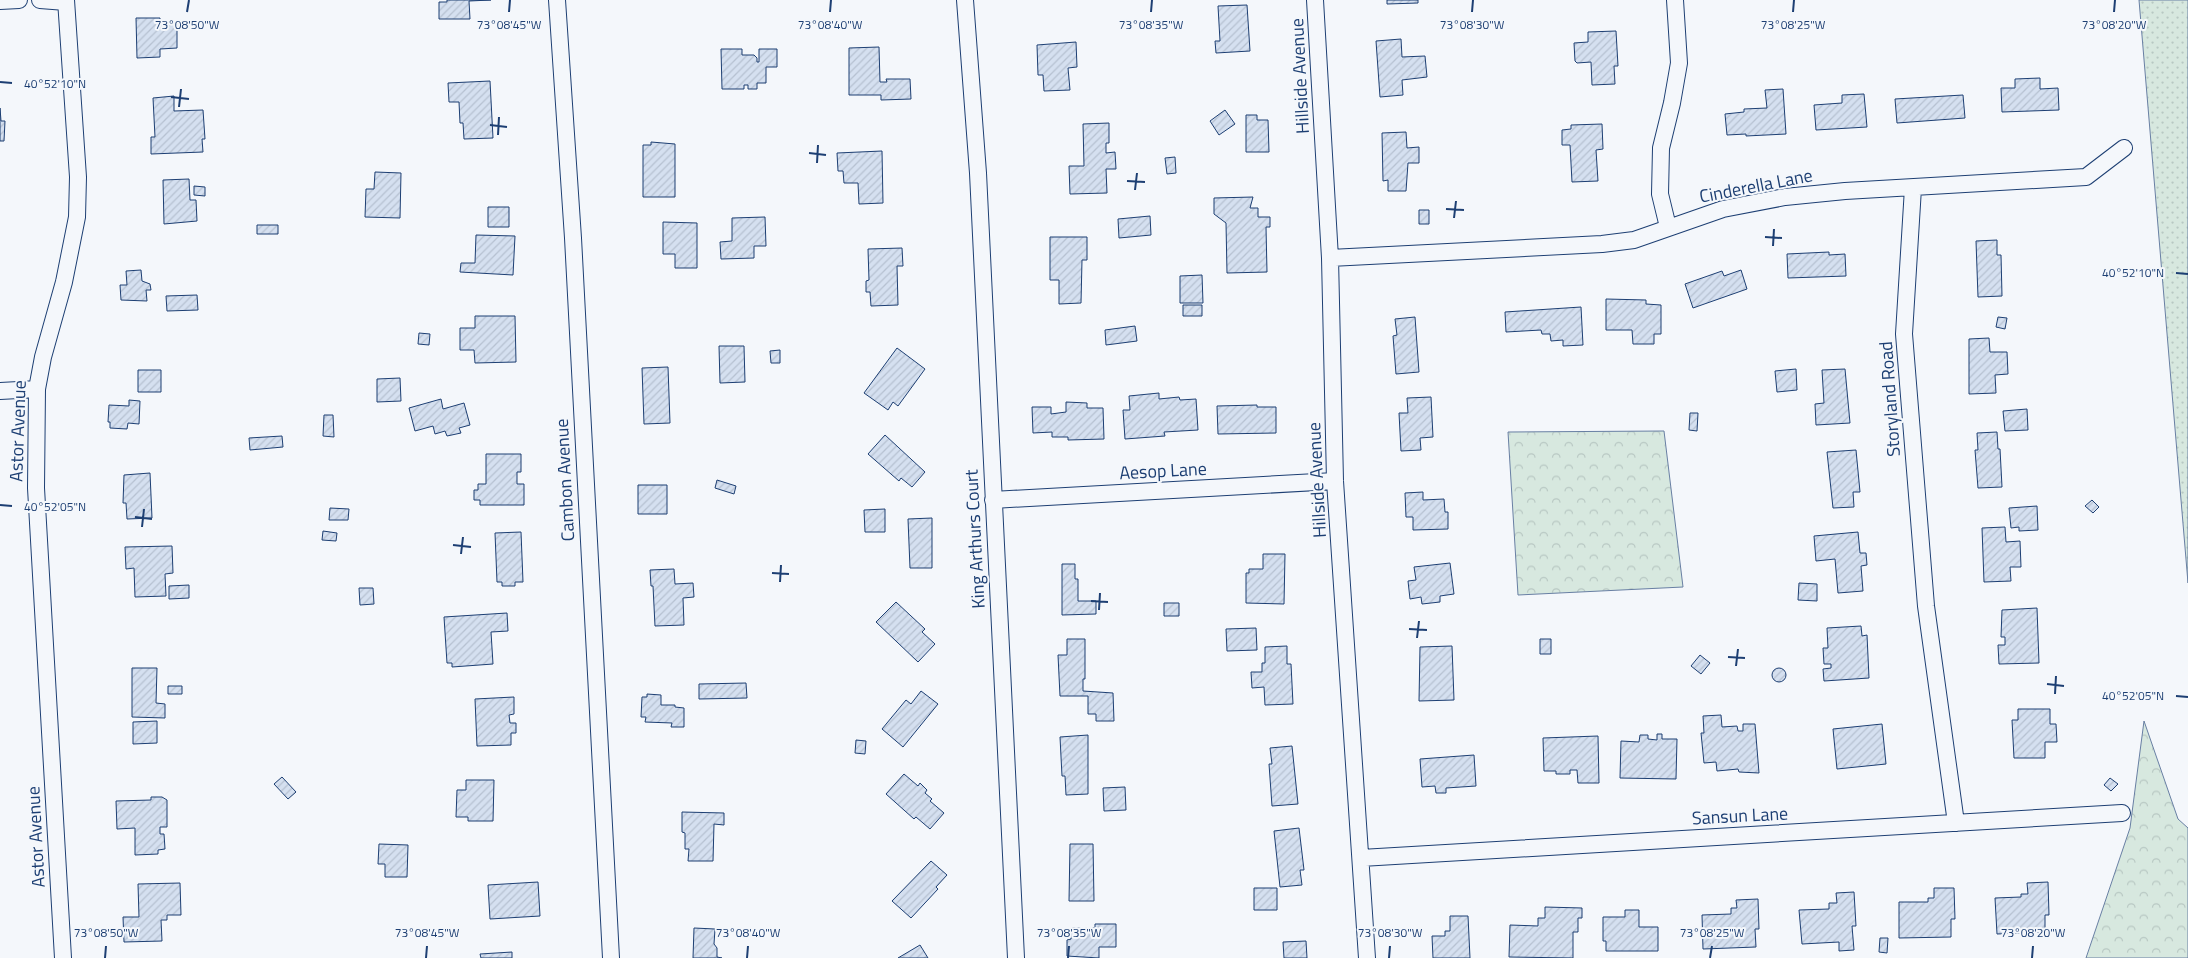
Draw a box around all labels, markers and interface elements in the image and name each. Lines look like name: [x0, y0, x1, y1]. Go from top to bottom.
text: 73°08'50"W: [155, 15, 220, 34]
text: 73°08'45"W: [477, 15, 542, 34]
text: 73°08'40"W: [798, 15, 863, 34]
text: 73°08'35"W: [1119, 15, 1184, 34]
text: 73°08'30"W: [1440, 15, 1505, 34]
text: 73°08'25"W: [1761, 15, 1826, 34]
text: 73°08'20"W: [2082, 15, 2147, 34]
street label: Hillside Avenue: [1283, 18, 1316, 134]
text: 40°52'10"N: [24, 74, 86, 93]
street label: Cinderella Lane: [1697, 161, 1815, 210]
text: 40°52'10"N: [2102, 263, 2164, 282]
street label: Storyland Road: [1872, 340, 1907, 458]
street label: Astor Avenue: [2, 380, 33, 482]
street label: Cambon Avenue: [548, 418, 581, 542]
street label: Hillside Avenue: [1300, 422, 1333, 538]
street label: Aesop Lane: [1119, 455, 1207, 486]
street label: King Arthurs Court: [957, 468, 992, 609]
text: 40°52'05"N: [24, 497, 86, 516]
text: 40°52'05"N: [2102, 686, 2164, 705]
street label: Astor Avenue: [19, 786, 52, 888]
street label: Sansun Lane: [1691, 799, 1789, 832]
text: 73°08'50"W: [74, 923, 139, 942]
text: 73°08'45"W: [395, 923, 460, 942]
text: 73°08'40"W: [716, 923, 781, 942]
text: 73°08'35"W: [1037, 923, 1102, 942]
text: 73°08'30"W: [1358, 923, 1423, 942]
text: 73°08'25"W: [1680, 923, 1745, 942]
text: 73°08'20"W: [2001, 923, 2066, 942]

